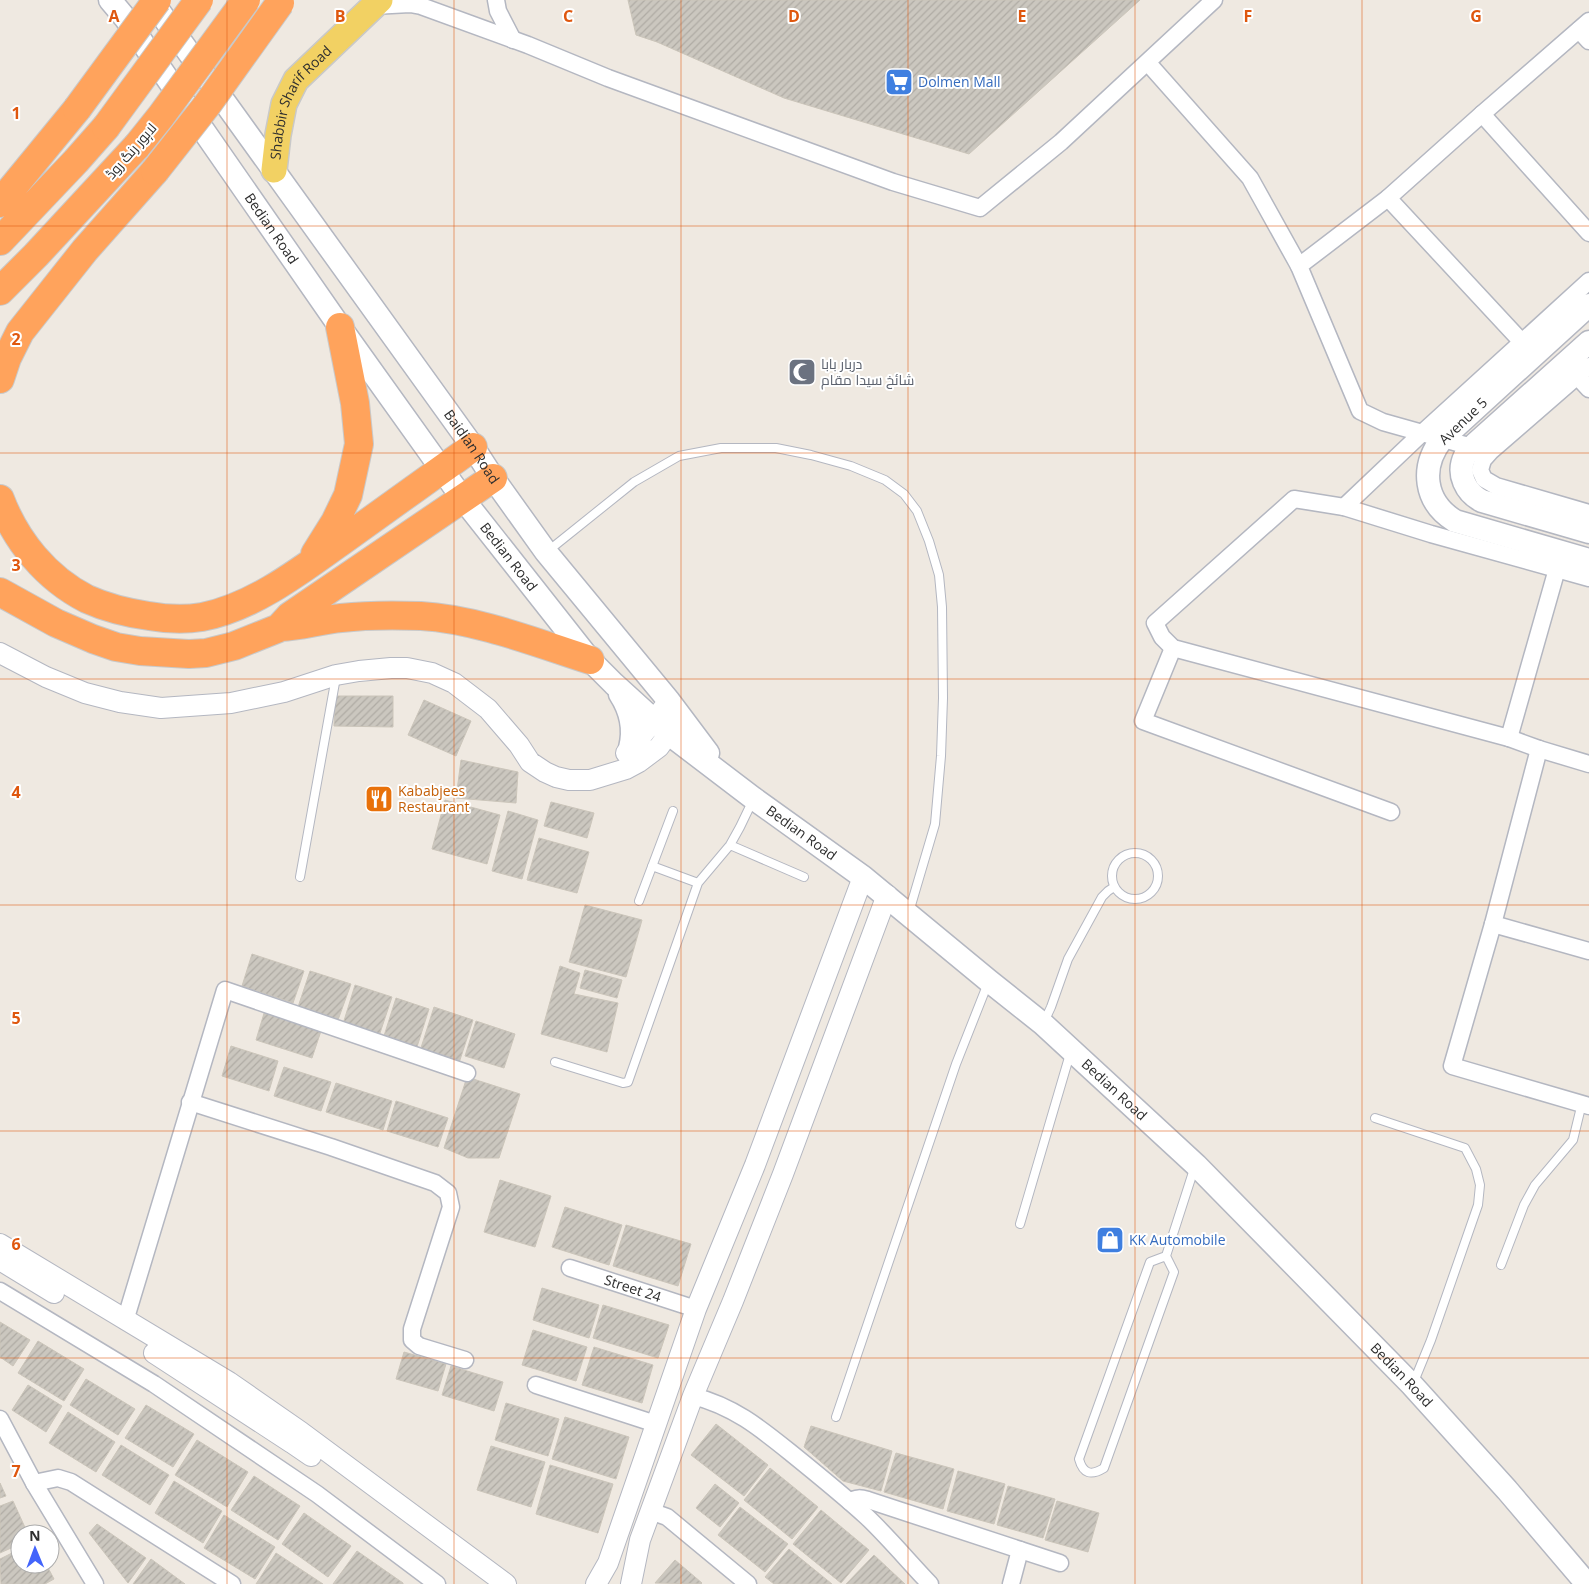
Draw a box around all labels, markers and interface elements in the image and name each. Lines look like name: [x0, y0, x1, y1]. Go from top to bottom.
text: A: [108, 5, 120, 27]
text: B: [335, 5, 345, 27]
text: C: [563, 5, 573, 27]
text: D: [788, 5, 800, 27]
text: E: [1018, 5, 1027, 27]
text: F: [1244, 5, 1252, 27]
text: G: [1470, 5, 1482, 27]
street label: Shabbir Sharif Road: [265, 41, 336, 161]
supermarket icon: Dolmen Mall: [884, 67, 914, 97]
place label: Dolmen Mall: [918, 72, 1001, 91]
text: 1: [11, 102, 21, 124]
street label: لاہور رنگ روڈ: [101, 119, 160, 183]
street label: Bedian Road: [241, 189, 303, 268]
text: 2: [11, 328, 21, 350]
place label: دربار بابا شائخ سیدا مقام: [821, 354, 914, 390]
mosque icon: دربار بابا شائخ سیدا مقام: [787, 357, 817, 387]
street label: Avenue 5: [1434, 393, 1491, 448]
street label: Baidian Road: [440, 406, 504, 487]
street label: Bedian Road: [476, 518, 542, 595]
text: 3: [11, 554, 21, 576]
text: 4: [11, 781, 21, 803]
place label: Kababjees Restaurant: [398, 781, 470, 816]
restaurant icon: Kababjees Restaurant: [364, 784, 394, 814]
street label: Bedian Road: [763, 801, 841, 864]
text: 5: [11, 1007, 21, 1029]
street label: Bedian Road: [1078, 1054, 1151, 1124]
shop icon: KK Automobile: [1095, 1225, 1125, 1255]
place label: KK Automobile: [1129, 1230, 1226, 1249]
text: 6: [11, 1233, 21, 1255]
street label: Street 24: [602, 1270, 664, 1306]
street label: Bedian Road: [1367, 1338, 1437, 1411]
text: 7: [11, 1460, 21, 1482]
north arrow: [10, 1524, 60, 1574]
text: N: [29, 1526, 41, 1545]

